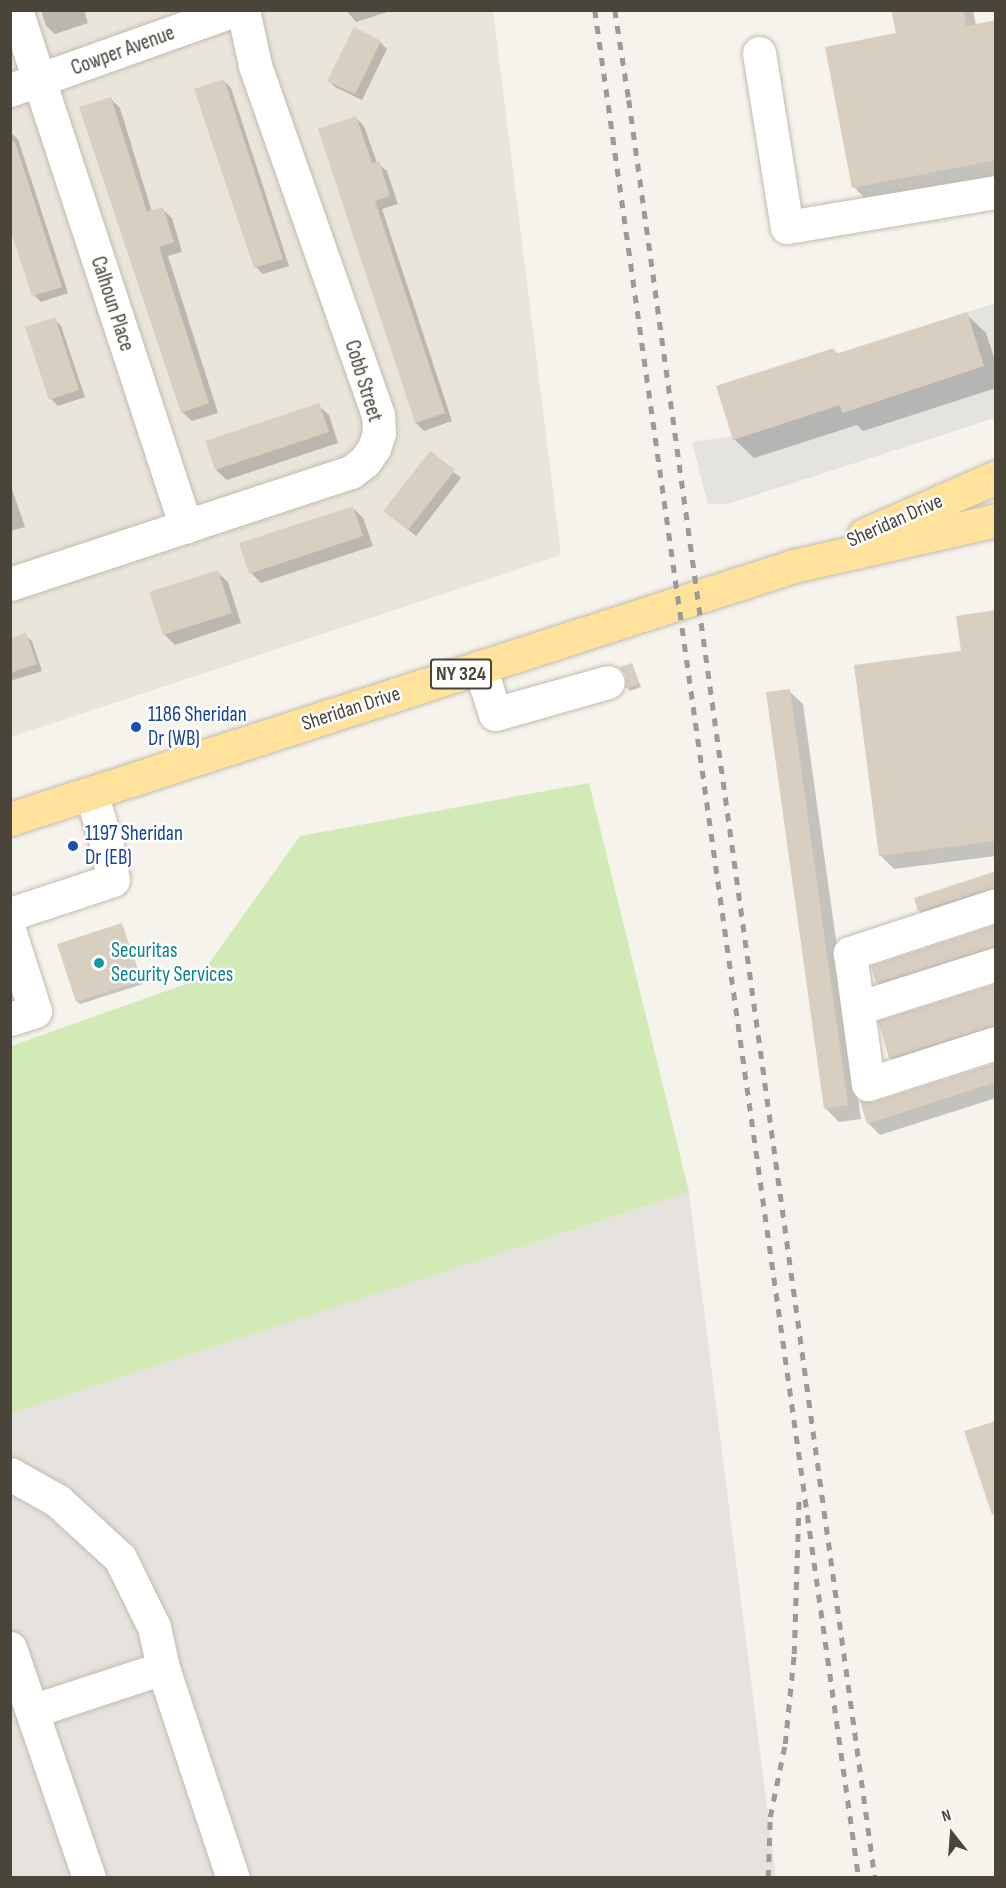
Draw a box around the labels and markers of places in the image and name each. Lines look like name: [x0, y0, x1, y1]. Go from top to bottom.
place label: 1186 Sheridan Dr (WB): [148, 702, 247, 752]
marker: 1186 Sheridan Dr (WB): [129, 720, 143, 734]
place label: 1197 Sheridan Dr (EB): [85, 821, 183, 871]
marker: 1197 Sheridan Dr (EB): [66, 839, 80, 853]
place label: Securitas Security Services: [111, 938, 233, 988]
marker: Securitas Security Services: [92, 956, 106, 970]

